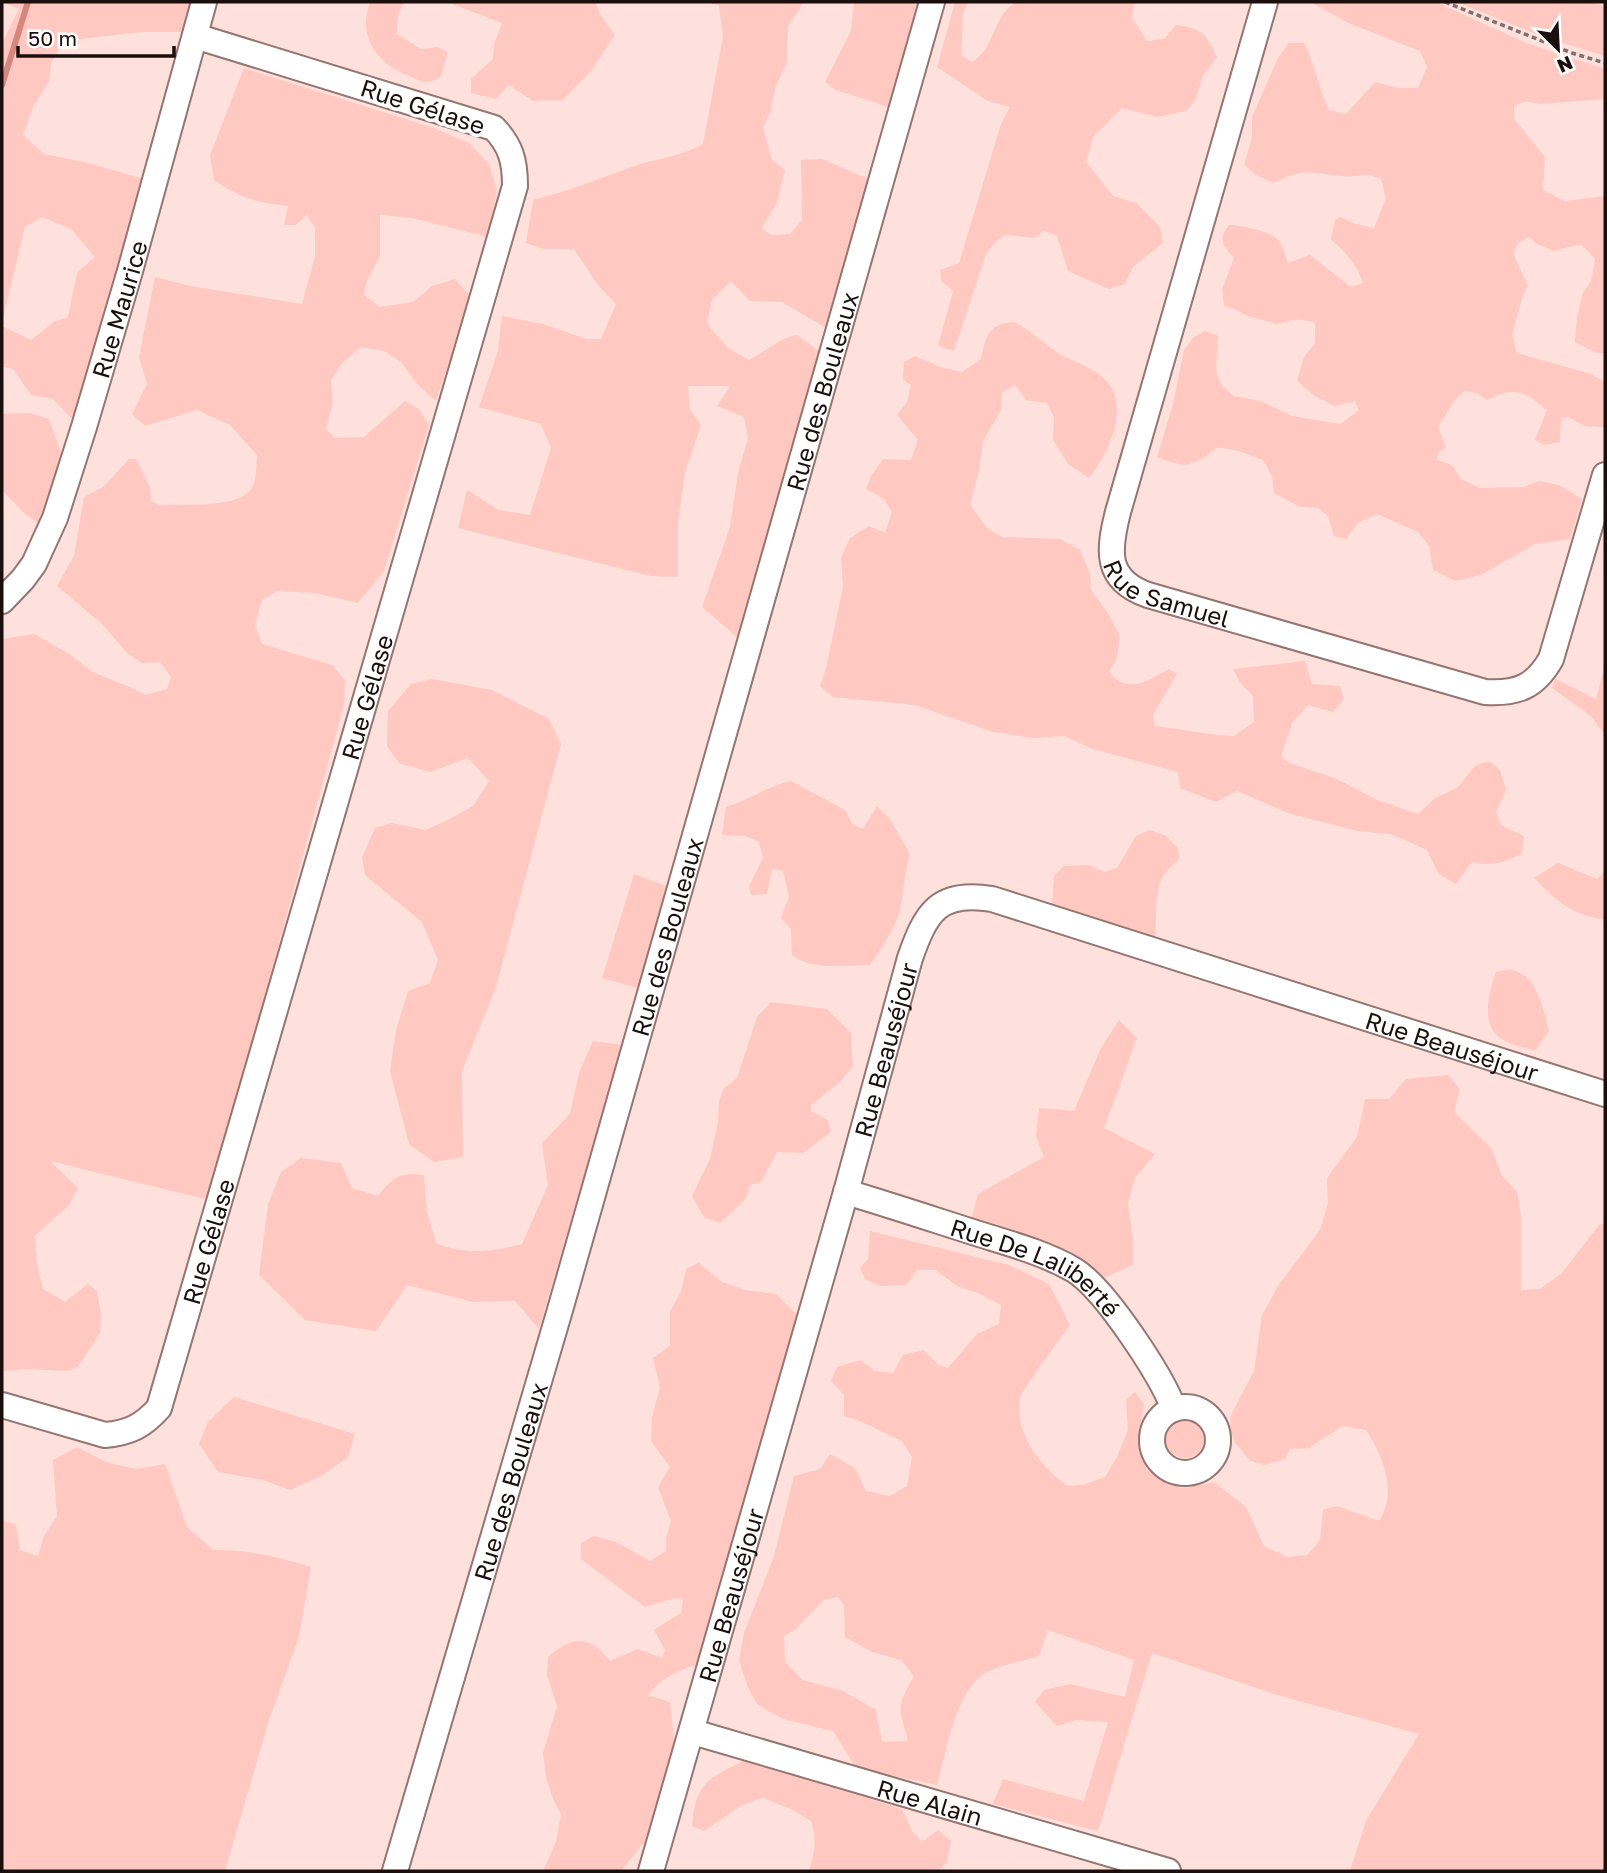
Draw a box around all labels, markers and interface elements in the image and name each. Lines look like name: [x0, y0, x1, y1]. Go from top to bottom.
scale bar: [18, 14, 173, 58]
north arrow: [1523, 14, 1593, 84]
text: 50 m: [28, 25, 77, 51]
text: N: [1554, 52, 1576, 78]
street label: Rue Gélase: [357, 72, 489, 140]
street label: Rue Maurice: [85, 237, 152, 381]
street label: Rue des Bouleaux: [779, 288, 863, 494]
street label: Rue Samuel: [1098, 555, 1233, 632]
street label: Rue Gélase: [334, 631, 398, 763]
street label: Rue des Bouleaux: [624, 834, 708, 1039]
street label: Rue Beauséjour: [847, 959, 923, 1140]
street label: Rue Beauséjour: [1362, 1004, 1542, 1087]
street label: Rue Gélase: [176, 1175, 240, 1307]
street label: Rue De Laliberté: [947, 1211, 1127, 1322]
street label: Rue des Bouleaux: [467, 1379, 552, 1584]
street label: Rue Beauséjour: [691, 1505, 769, 1686]
street label: Rue Alain: [874, 1772, 986, 1831]

